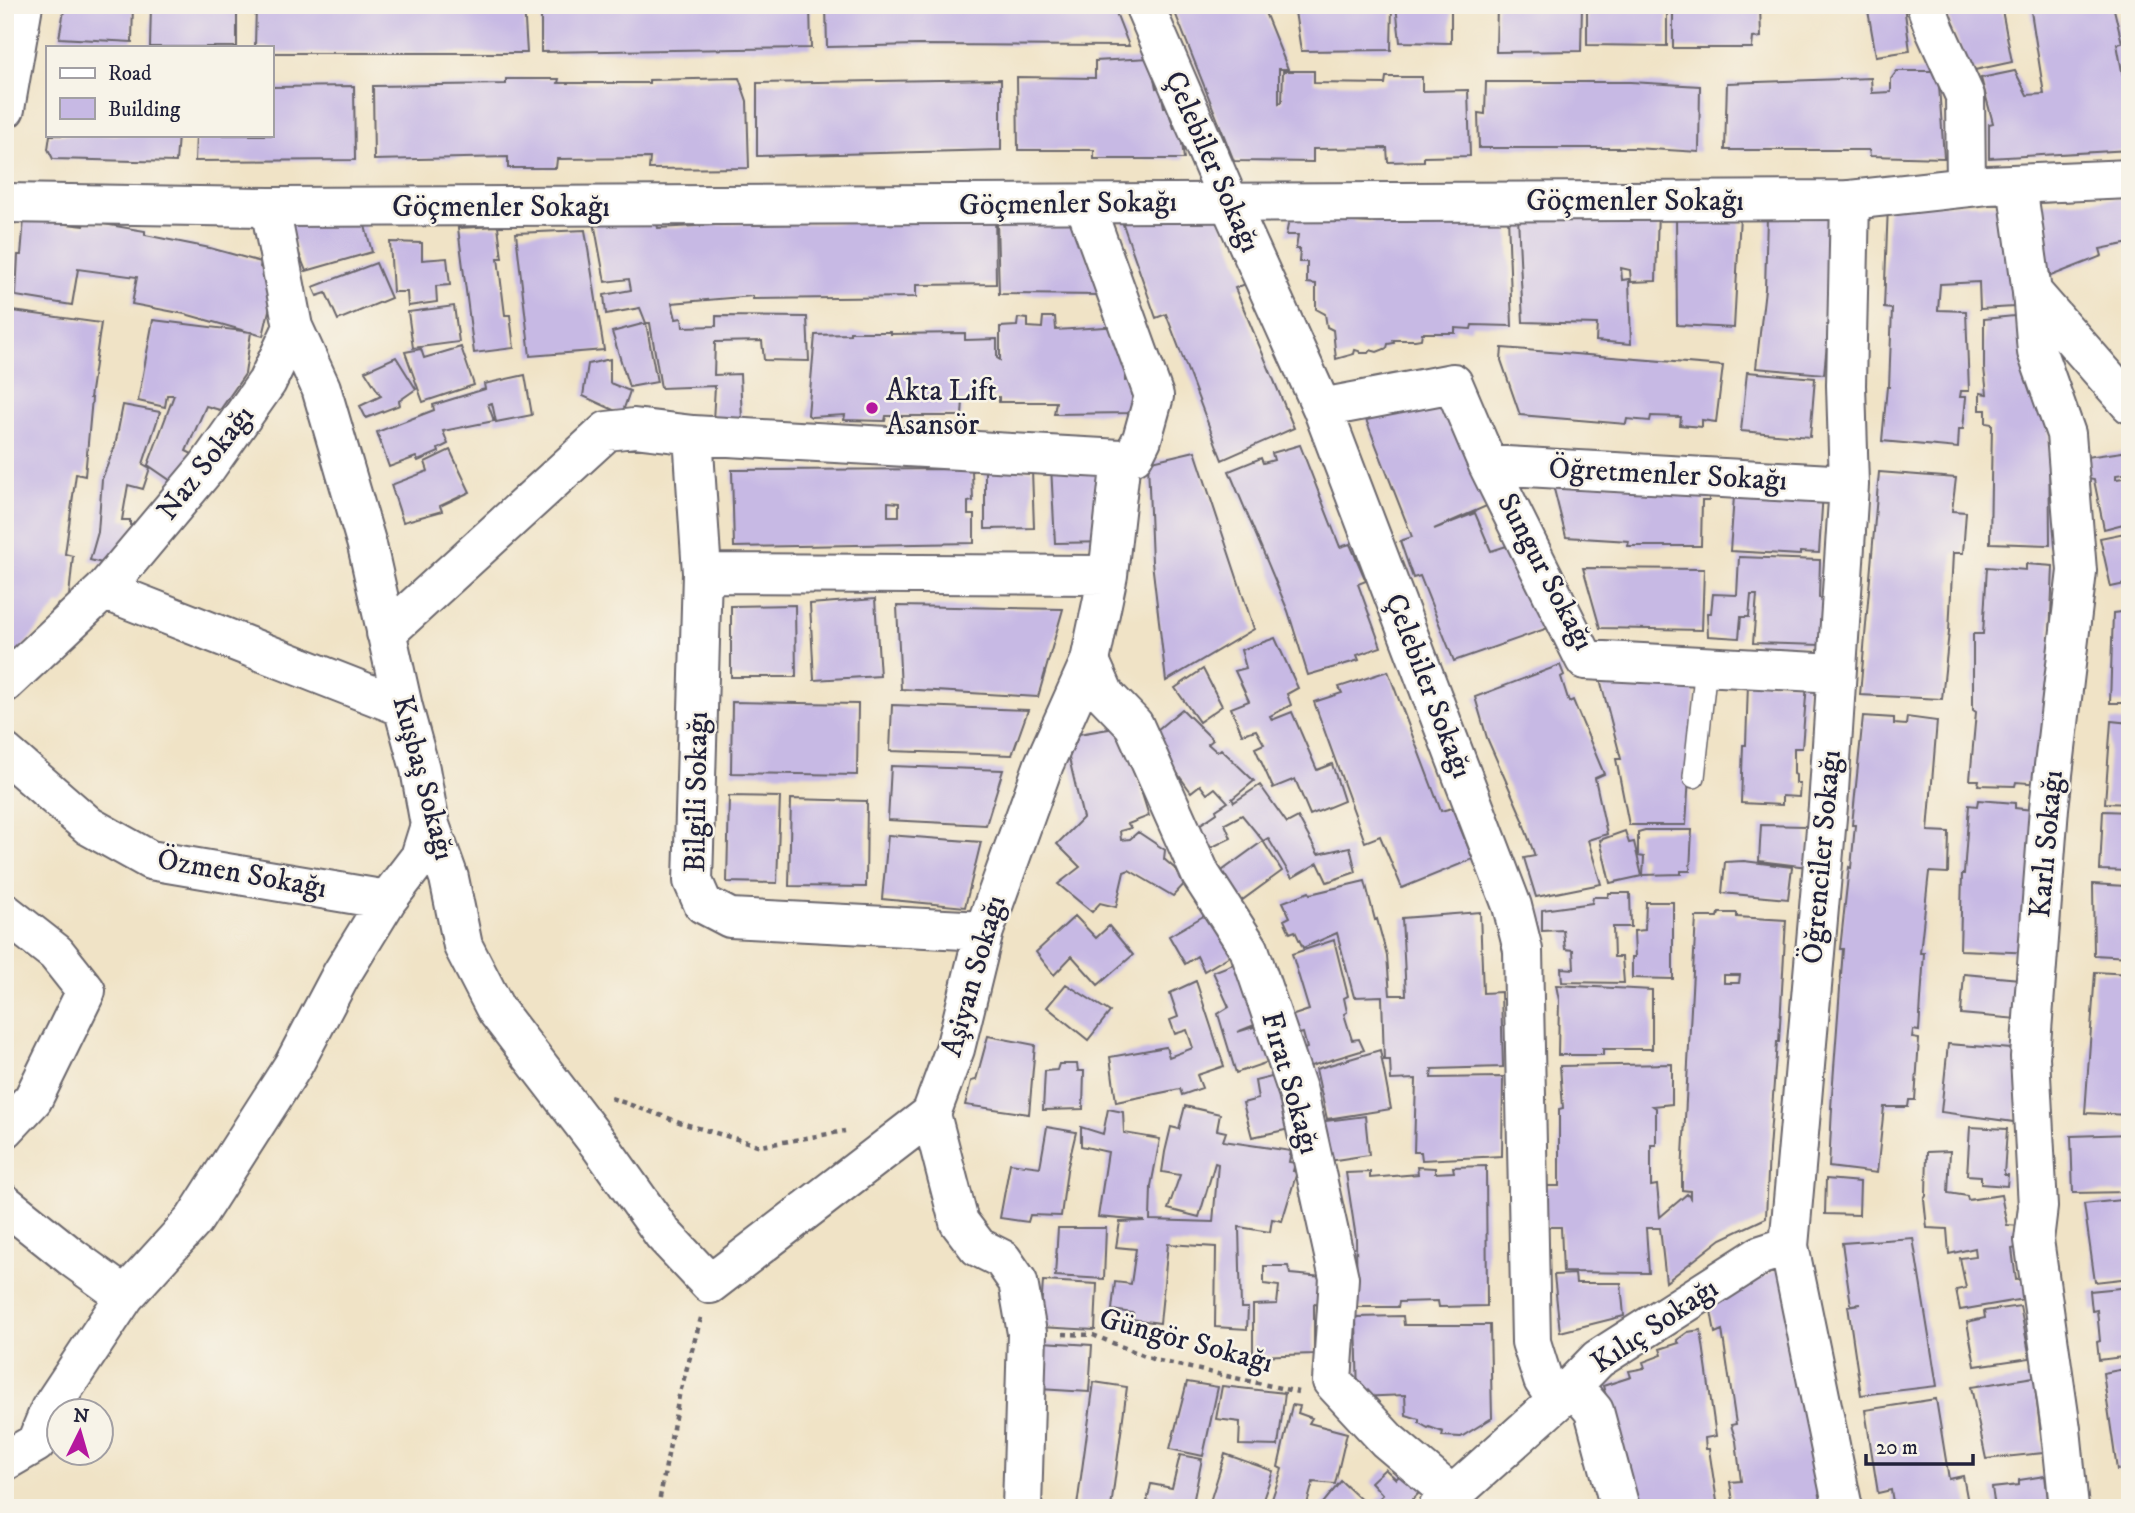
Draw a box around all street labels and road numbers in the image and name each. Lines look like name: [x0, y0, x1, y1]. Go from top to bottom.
street label: Çelebiler Sokağı: [1156, 66, 1268, 258]
street label: Göçmenler Sokağı: [1526, 183, 1744, 220]
street label: Göçmenler Sokağı: [959, 184, 1177, 224]
street label: Göçmenler Sokağı: [392, 189, 610, 226]
street label: Naz Sokağı: [149, 398, 263, 528]
street label: Öğretmenler Sokağı: [1548, 449, 1788, 500]
street label: Sungur Sokağı: [1488, 487, 1602, 657]
street label: Çelebiler Sokağı: [1376, 589, 1480, 783]
street label: Kuşbaş Sokağı: [383, 692, 463, 864]
street label: Bilgili Sokağı: [677, 711, 717, 873]
street label: Öğrenciler Sokağı: [1793, 748, 1850, 966]
street label: Karlı Sokağı: [2022, 769, 2072, 919]
street label: Özmen Sokağı: [154, 840, 330, 907]
street label: Aşiyan Sokağı: [933, 891, 1015, 1061]
street label: Fırat Sokağı: [1252, 1008, 1328, 1158]
street label: Kılıç Sokağı: [1585, 1270, 1725, 1382]
street label: Güngör Sokağı: [1095, 1300, 1277, 1382]

